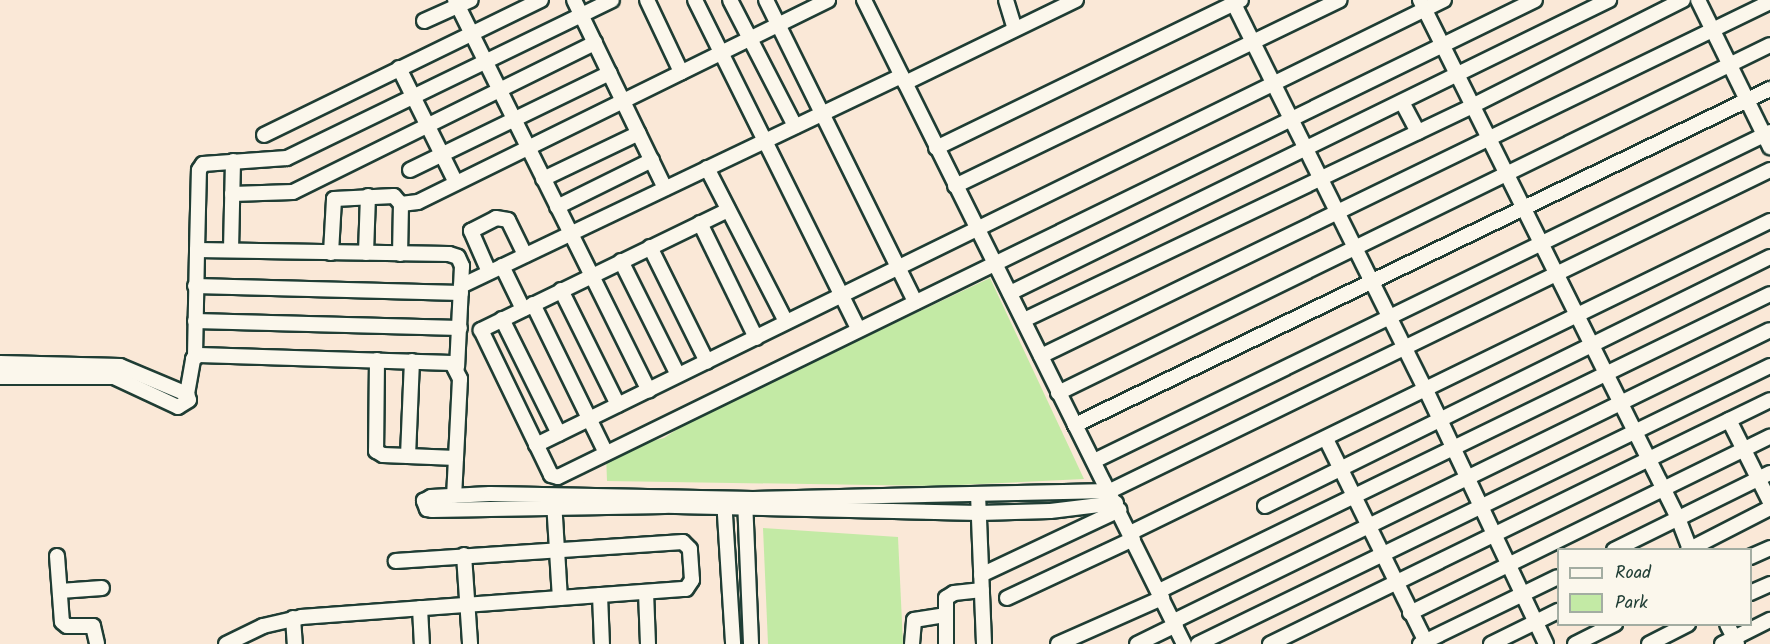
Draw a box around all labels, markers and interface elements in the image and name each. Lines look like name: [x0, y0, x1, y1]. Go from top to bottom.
legend: [1557, 548, 1752, 626]
text: Road: [1615, 559, 1651, 588]
text: Park: [1615, 589, 1648, 618]

